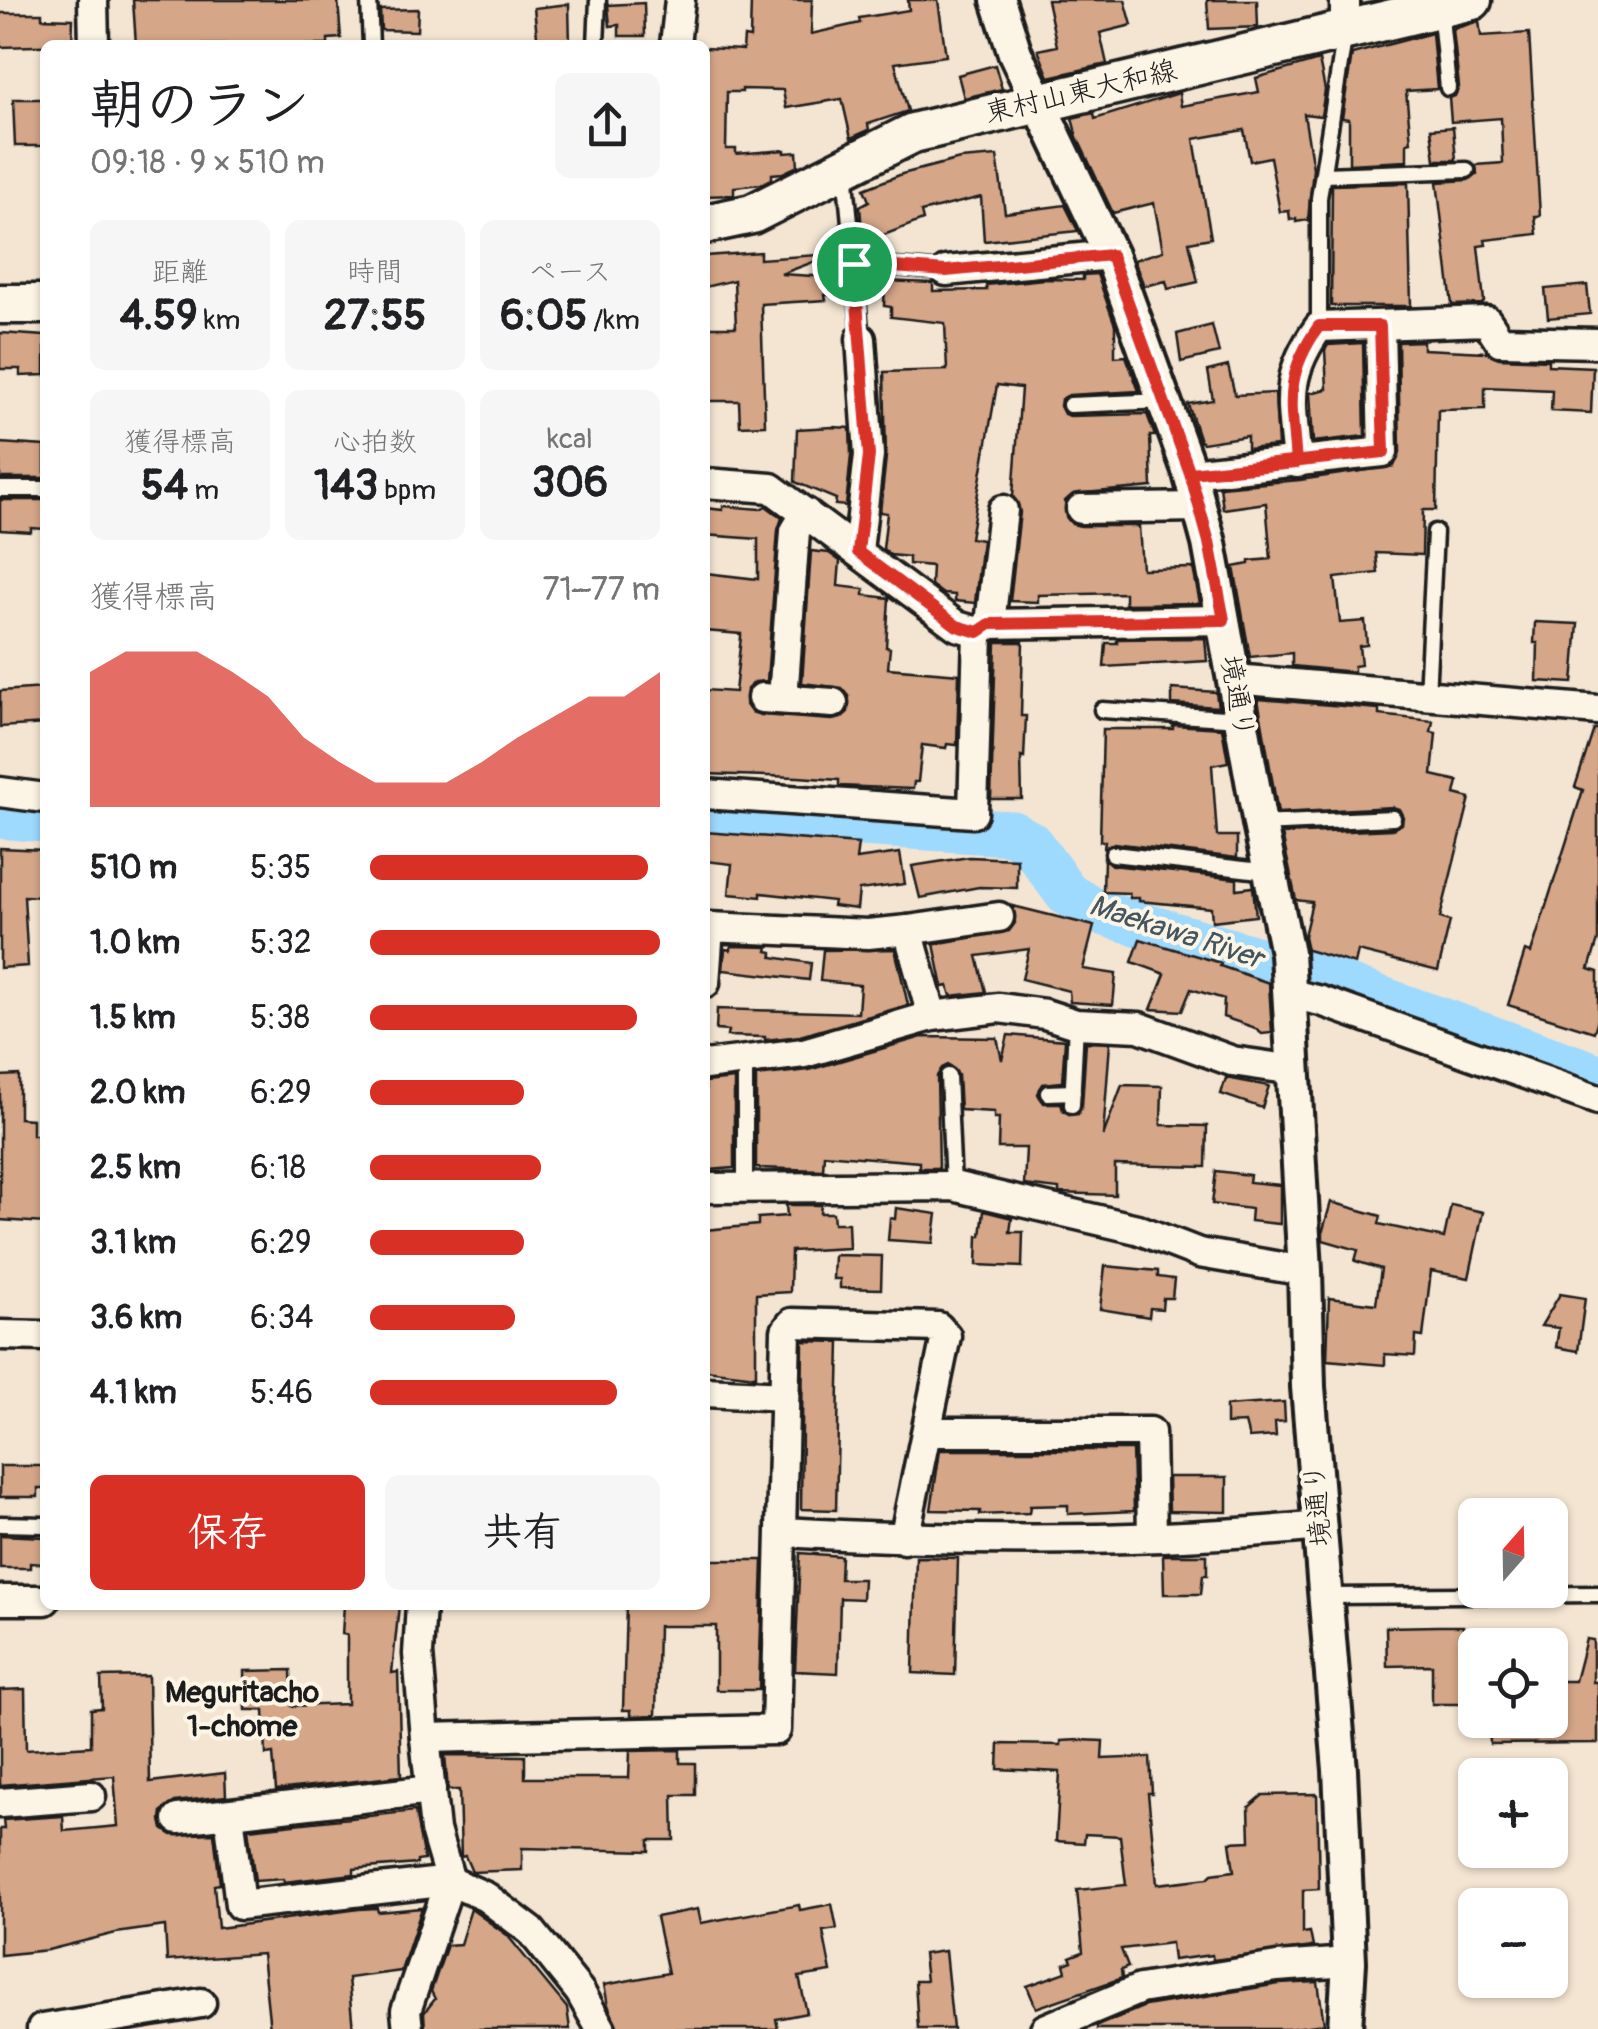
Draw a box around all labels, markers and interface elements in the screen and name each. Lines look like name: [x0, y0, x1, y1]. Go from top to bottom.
street label: 東村山東大和線: [982, 53, 1180, 131]
text: 朝のラン: [90, 71, 310, 140]
button: share: [555, 73, 660, 178]
text: 09:18 · 9 × 510 m: [90, 143, 325, 183]
pin: [812, 222, 897, 307]
icon: arrive: [827, 237, 882, 292]
text: 距離: [152, 255, 208, 290]
text: 時間: [347, 255, 403, 290]
text: ペース: [529, 255, 611, 290]
text: 4.59: [120, 290, 198, 342]
text: 27:55: [324, 290, 426, 342]
text: 6:05: [500, 290, 587, 342]
text: km: [198, 303, 240, 338]
text: /km: [587, 303, 640, 338]
text: kcal: [547, 422, 593, 457]
text: 獲得標高: [124, 425, 236, 460]
text: 心拍数: [333, 425, 417, 460]
text: 306: [532, 457, 608, 509]
text: 54: [141, 460, 188, 512]
text: 143: [314, 460, 378, 512]
text: m: [188, 473, 219, 508]
text: bpm: [378, 473, 436, 508]
text: 71–77 m: [542, 570, 660, 610]
text: 獲得標高: [90, 577, 218, 617]
street label: 境通り: [1212, 653, 1262, 741]
text: 510 m: [90, 848, 177, 888]
text: 5:35: [250, 848, 311, 888]
water label: Maekawa River: [1085, 887, 1270, 978]
text: 1.0 km: [90, 923, 180, 963]
text: 5:32: [250, 923, 312, 963]
text: 1.5 km: [90, 998, 176, 1038]
text: 5:38: [250, 998, 310, 1038]
text: 2.0 km: [90, 1073, 185, 1113]
text: 6:29: [250, 1073, 312, 1113]
text: 2.5 km: [90, 1148, 181, 1188]
text: 6:18: [250, 1148, 306, 1188]
text: 3.1 km: [90, 1223, 176, 1263]
text: 6:29: [250, 1223, 312, 1263]
text: 3.6 km: [90, 1298, 182, 1338]
text: 6:34: [250, 1298, 314, 1338]
text: 4.1 km: [90, 1373, 177, 1413]
text: 5:46: [250, 1373, 313, 1413]
street label: 境通り: [1297, 1462, 1339, 1548]
button: 保存: [90, 1475, 365, 1590]
button: 共有: [385, 1475, 660, 1590]
north arrow: [1458, 1498, 1568, 1608]
map controls: [1458, 1498, 1568, 1998]
button: locate: [1458, 1628, 1568, 1738]
district label: Meguritacho 1-chome: [165, 1674, 319, 1745]
button: +: [1458, 1758, 1568, 1868]
button: −: [1458, 1888, 1568, 1998]

